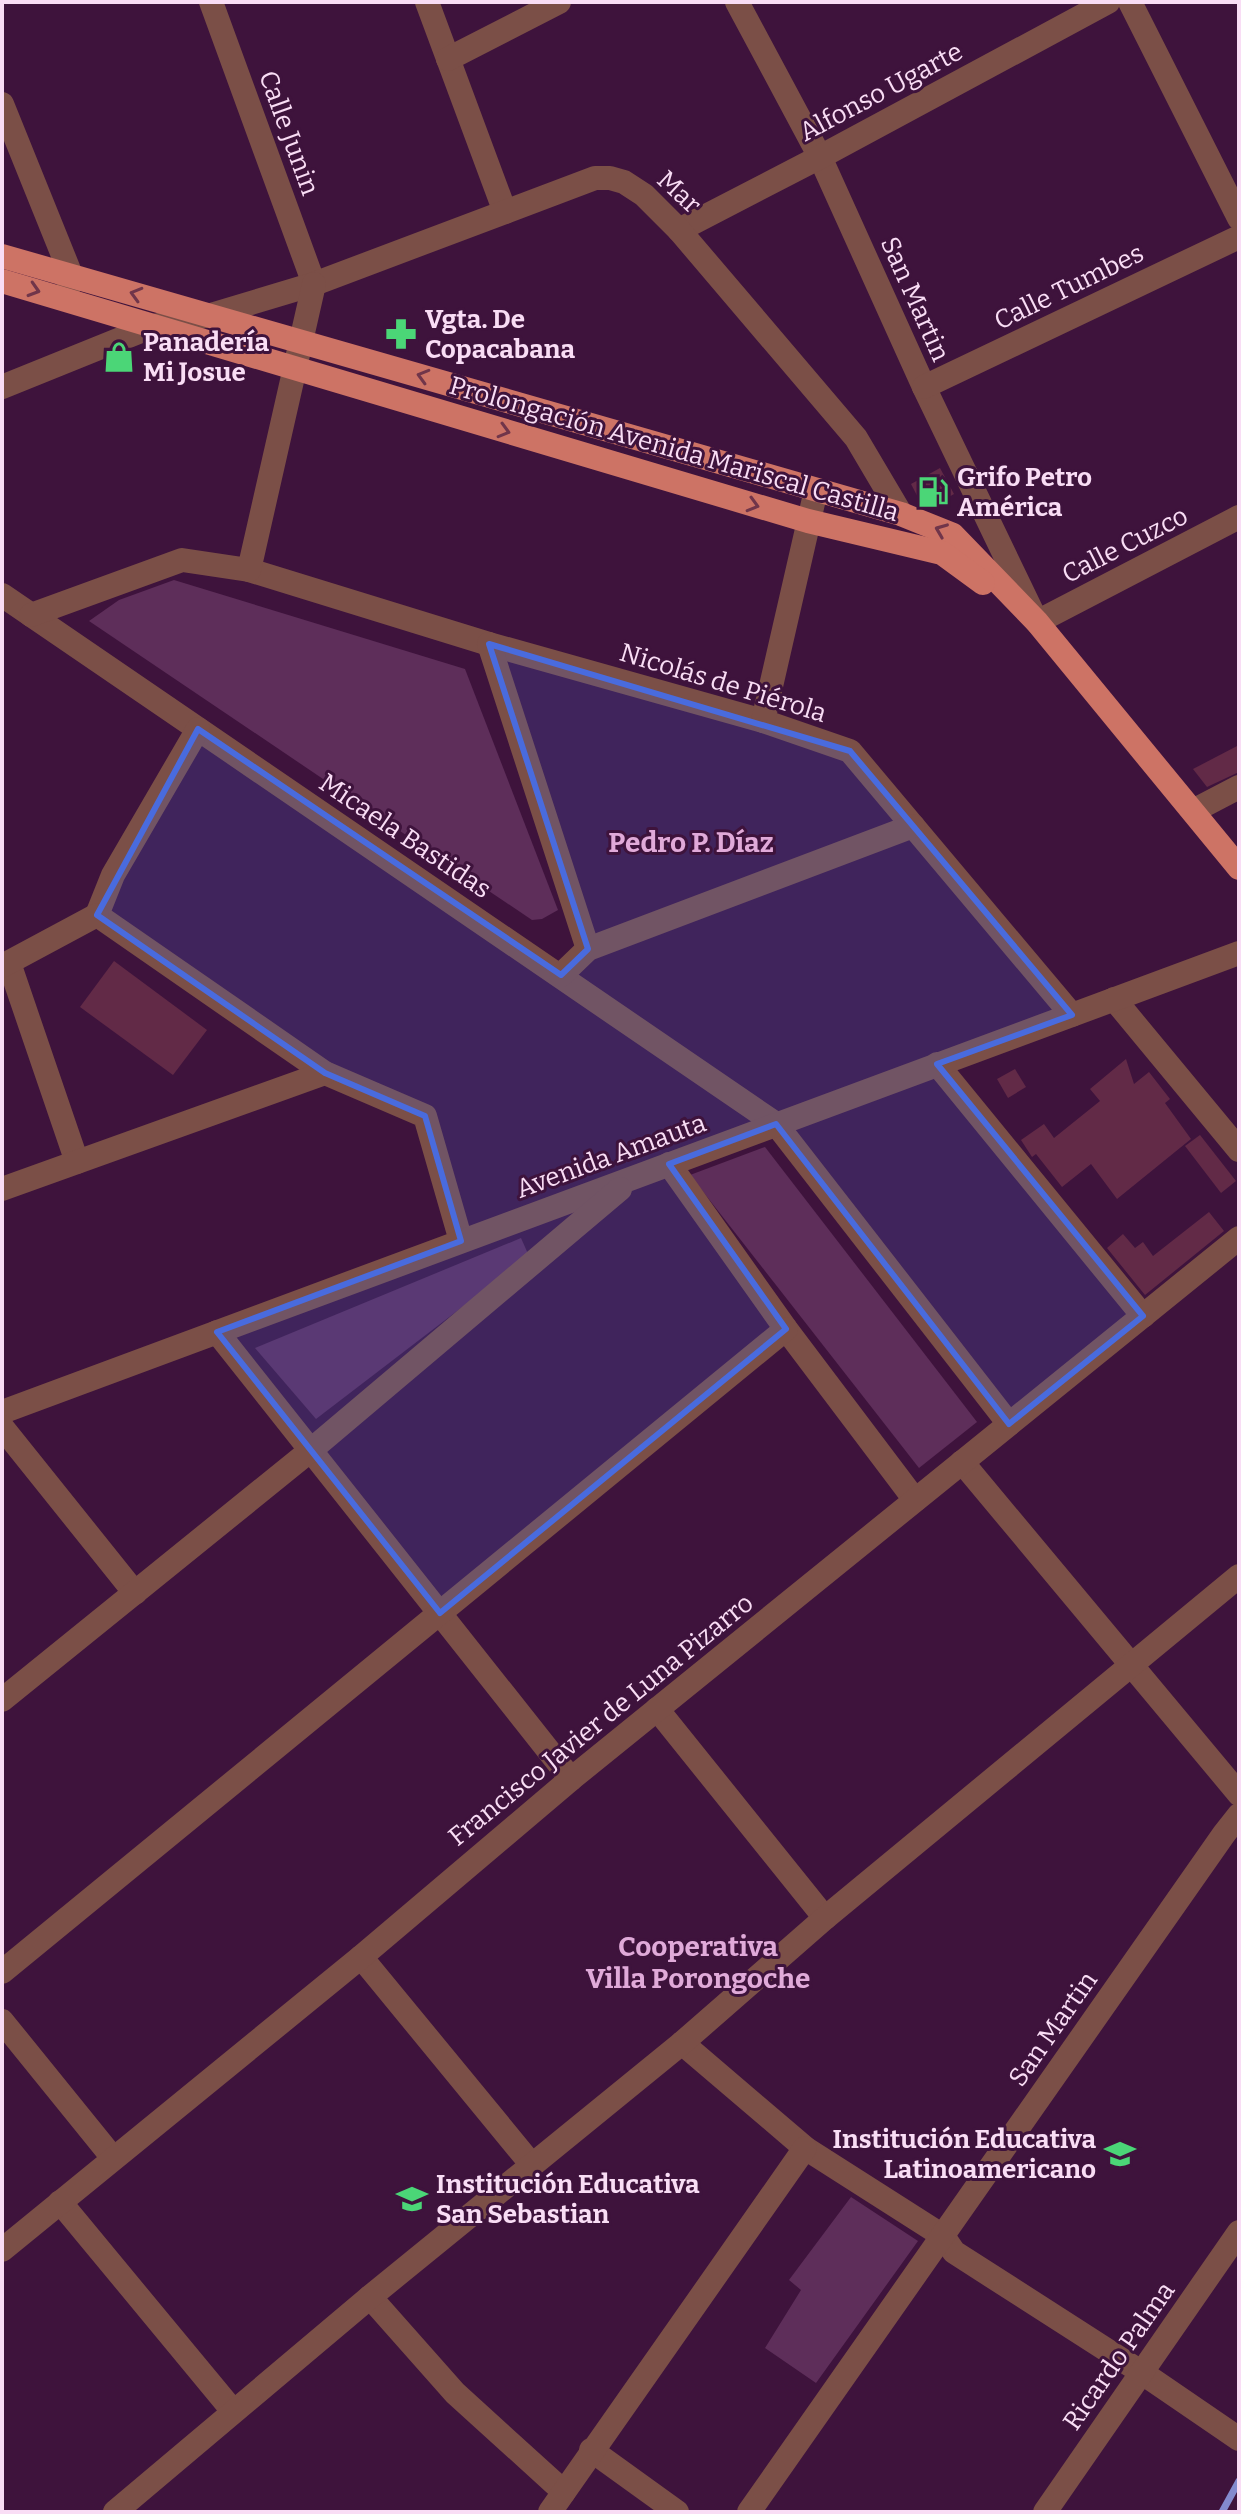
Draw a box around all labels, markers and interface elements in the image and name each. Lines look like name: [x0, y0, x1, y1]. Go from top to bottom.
street label: Alfonso Ugarte: [794, 36, 968, 148]
street label: Calle Junin: [252, 67, 326, 200]
street label: Mar: [651, 164, 708, 220]
street label: San Martin: [874, 232, 956, 367]
street label: Calle Tumbes: [989, 238, 1149, 336]
one-way arrow: [27, 281, 40, 297]
one-way arrow: [130, 287, 144, 303]
place label: Vgta. De Copacabana: [425, 304, 575, 365]
pharmacy icon: Vgta. De Copacabana: [384, 317, 418, 351]
place label: Panadería Mi Josue: [143, 327, 269, 388]
shop icon: Panadería Mi Josue: [102, 340, 136, 374]
one-way arrow: [417, 369, 431, 385]
street label: Prolongación Avenida Mariscal Castilla: [446, 370, 902, 528]
one-way arrow: [497, 422, 511, 438]
place label: Grifo Petro América: [957, 462, 1092, 523]
fuel station icon: Grifo Petro América: [916, 475, 950, 509]
one-way arrow: [746, 496, 760, 512]
street label: Calle Cuzco: [1057, 500, 1193, 590]
one-way arrow: [935, 524, 949, 540]
street label: Nicolás de Piérola: [616, 637, 830, 729]
street label: Micaela Bastidas: [313, 767, 497, 905]
district label: Pedro P. Díaz: [608, 826, 774, 859]
street label: Avenida Amauta: [512, 1107, 710, 1205]
street label: Francisco Javier de Luna Pizarro: [442, 1587, 760, 1853]
district label: Cooperativa Villa Porongoche: [586, 1930, 810, 1995]
street label: San Martin: [1002, 1965, 1104, 2092]
place label: Institución Educativa Latinoamericano: [833, 2124, 1096, 2185]
school or university icon: Institución Educativa Latinoamericano: [1103, 2137, 1137, 2171]
place label: Institución Educativa San Sebastian: [436, 2169, 700, 2230]
school or university icon: Institución Educativa San Sebastian: [395, 2182, 429, 2216]
street label: Ricardo Palma: [1057, 2276, 1181, 2436]

